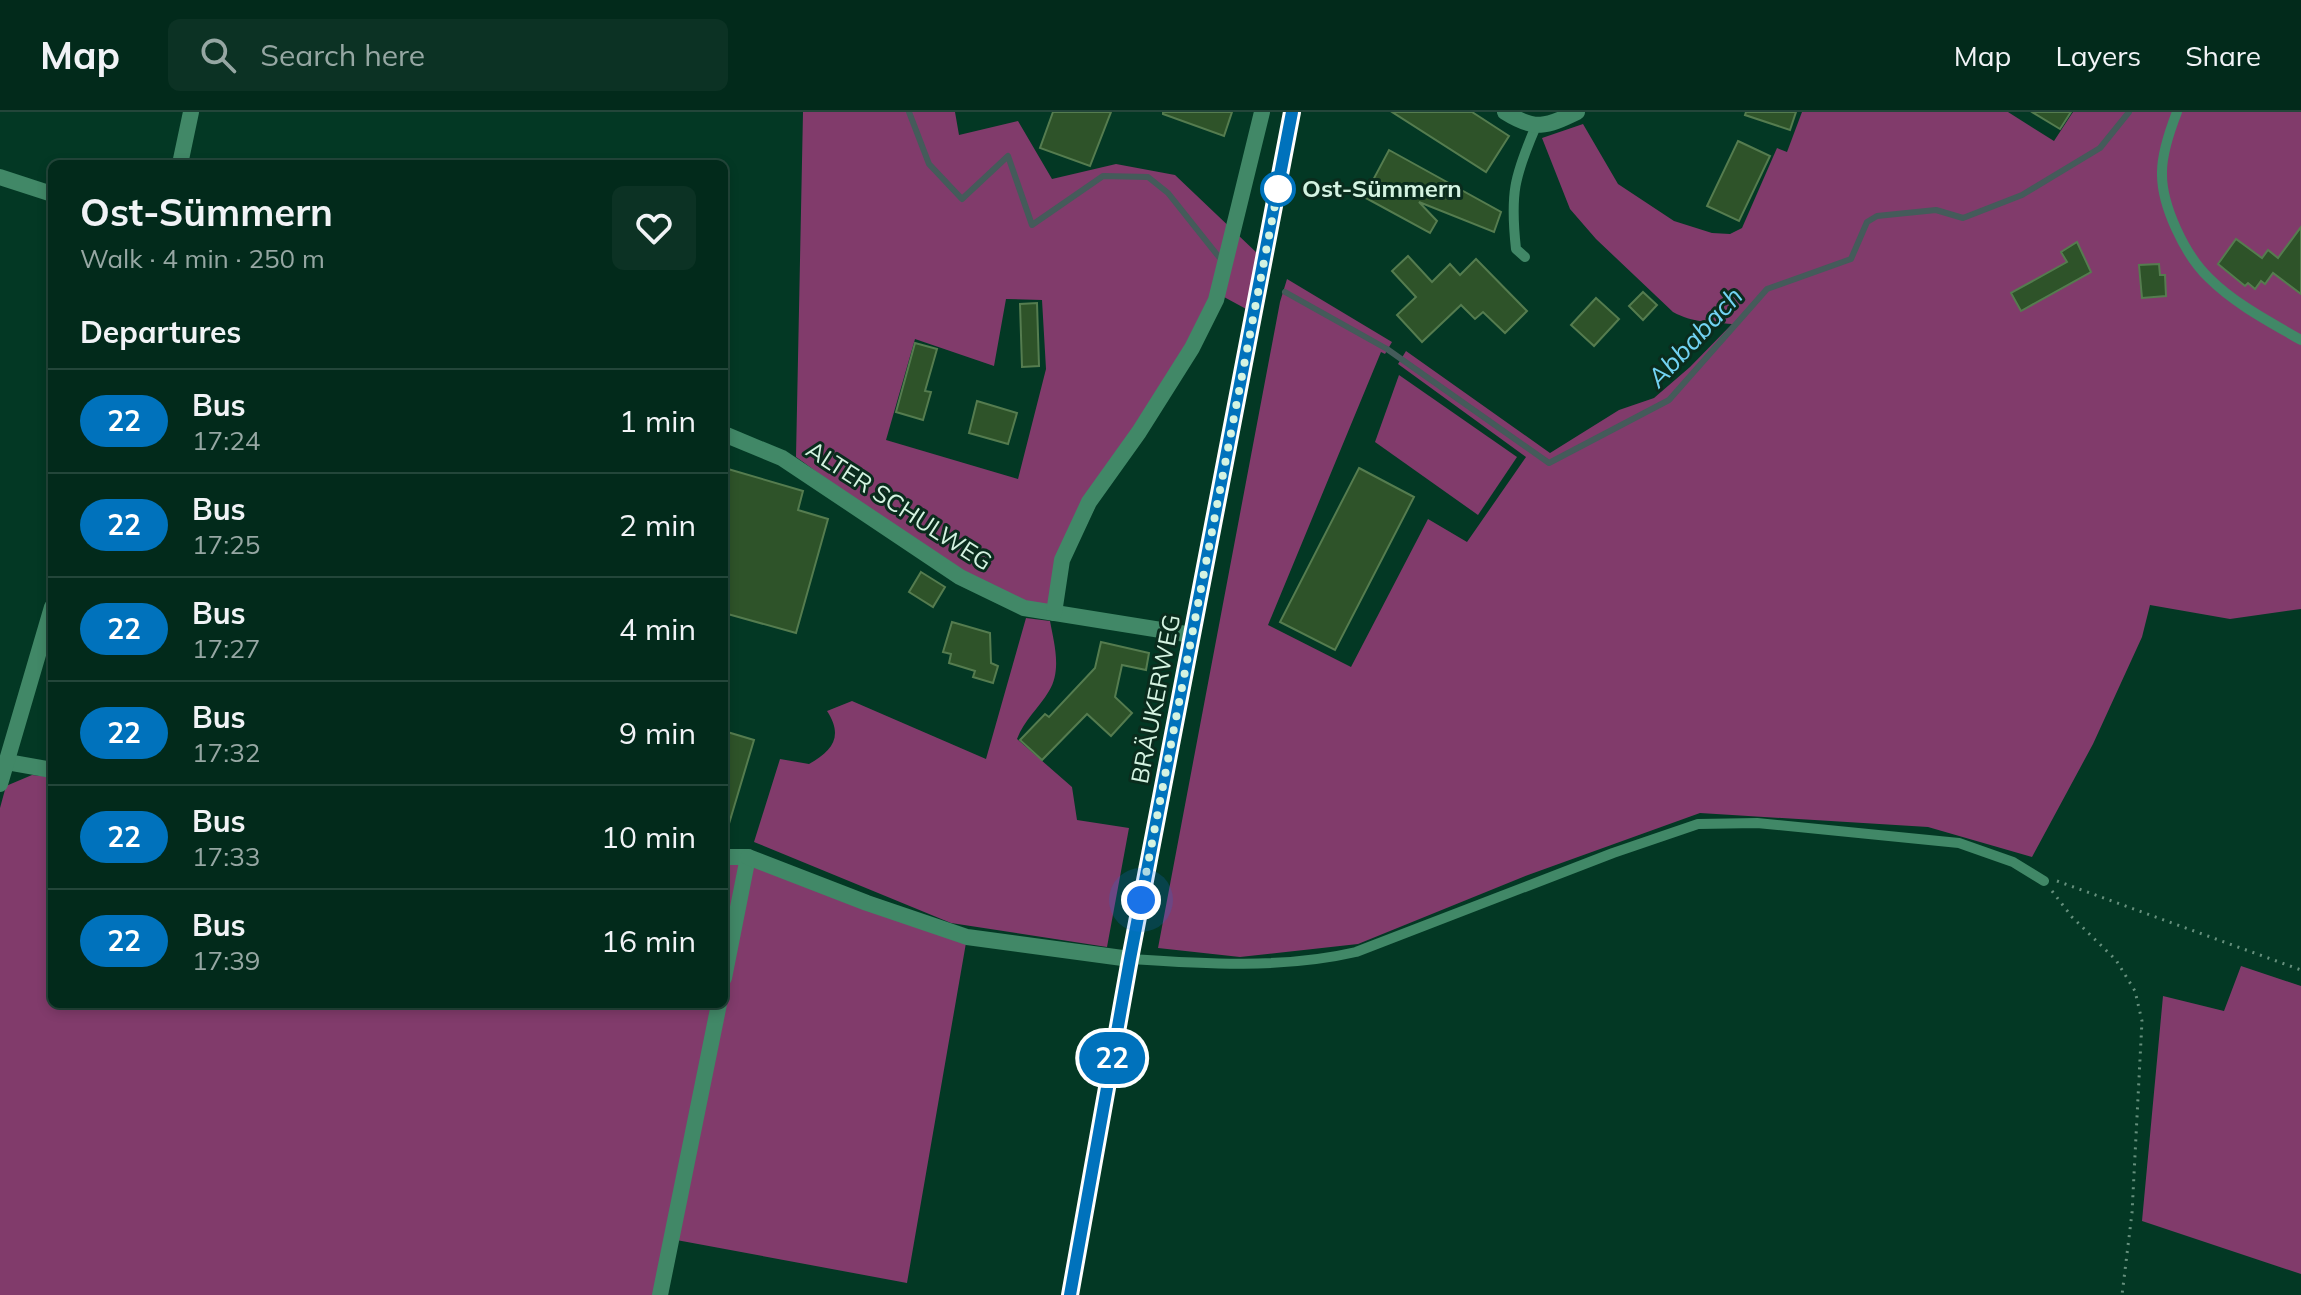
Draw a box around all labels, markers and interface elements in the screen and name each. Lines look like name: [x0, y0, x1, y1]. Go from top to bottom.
search box: [168, 19, 728, 91]
text: Map: [40, 31, 120, 79]
icon: search: [196, 33, 240, 77]
text: Search here: [260, 36, 425, 74]
text: Map: [1954, 38, 2011, 73]
text: Layers: [2055, 38, 2141, 73]
text: Share: [2185, 38, 2261, 73]
marker: Ost-Sümmern: [1261, 172, 1295, 206]
place label: Ost-Sümmern: [1302, 173, 1462, 203]
button: heart: [612, 186, 696, 270]
text: Ost-Sümmern: [80, 188, 333, 236]
text: Walk · 4 min · 250 m: [80, 242, 325, 275]
water label: Abbabach: [1639, 280, 1749, 394]
text: Departures: [80, 313, 241, 351]
text: Bus: [192, 386, 246, 424]
text: 1 min: [619, 402, 696, 440]
text: 22: [107, 403, 141, 438]
text: 17:24: [192, 424, 260, 457]
street label: ALTER SCHULWEG: [801, 434, 998, 576]
text: Bus: [192, 490, 246, 528]
text: 2 min: [619, 506, 696, 544]
text: 22: [107, 507, 141, 542]
text: 17:25: [192, 528, 260, 561]
text: Bus: [192, 594, 246, 632]
text: 4 min: [619, 610, 696, 648]
text: 22: [107, 611, 141, 646]
street label: BRÄUKERWEG: [1124, 612, 1186, 786]
text: 17:27: [192, 632, 260, 665]
text: Bus: [192, 698, 246, 736]
text: 9 min: [619, 714, 696, 752]
text: 22: [107, 715, 141, 750]
text: 17:32: [192, 736, 260, 769]
text: Bus: [192, 802, 246, 840]
text: 10 min: [601, 818, 696, 856]
text: 22: [107, 819, 141, 854]
text: 17:33: [192, 840, 260, 873]
your location: [1121, 880, 1161, 920]
text: Bus: [192, 906, 246, 944]
text: 16 min: [601, 922, 696, 960]
text: 22: [107, 923, 141, 958]
text: 17:39: [192, 944, 260, 977]
line badge: 22: [1076, 1032, 1148, 1084]
text: 22: [1095, 1040, 1129, 1075]

